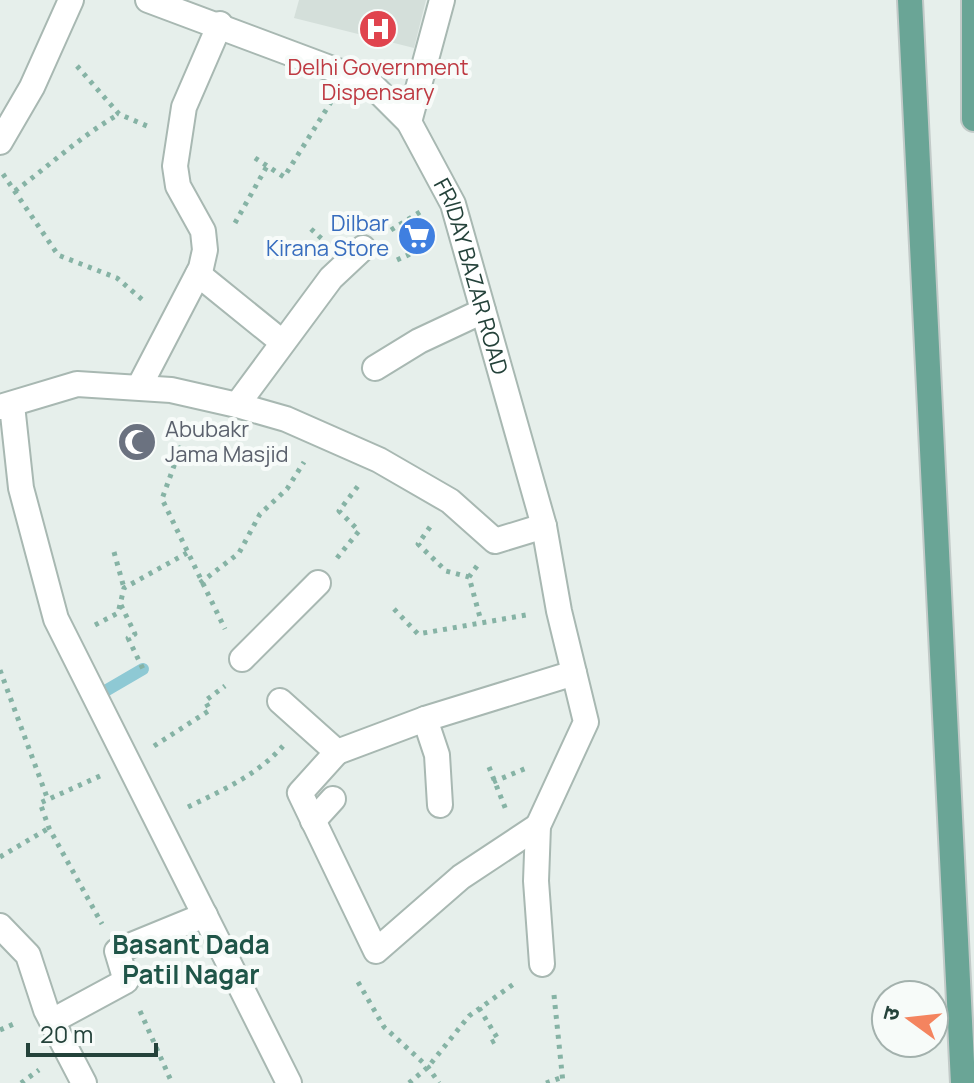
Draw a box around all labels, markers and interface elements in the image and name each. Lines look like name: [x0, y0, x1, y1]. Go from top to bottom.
hospital icon: Delhi Government Dispensary: [357, 8, 399, 50]
place label: Delhi Government Dispensary: [287, 52, 469, 107]
street label: FRIDAY BAZAR ROAD: [427, 173, 516, 378]
place label: Dilbar Kirana Store: [266, 208, 389, 263]
supermarket icon: Dilbar Kirana Store: [396, 215, 438, 257]
place label: Abubakr Jama Masjid: [165, 414, 289, 469]
mosque icon: Abubakr Jama Masjid: [116, 421, 158, 463]
district label: Basant Dada Patil Nagar: [112, 926, 270, 992]
north arrow: [870, 979, 950, 1059]
text: उ: [875, 1003, 907, 1024]
scale bar: [28, 1007, 156, 1057]
text: 20 m: [40, 1017, 93, 1050]

